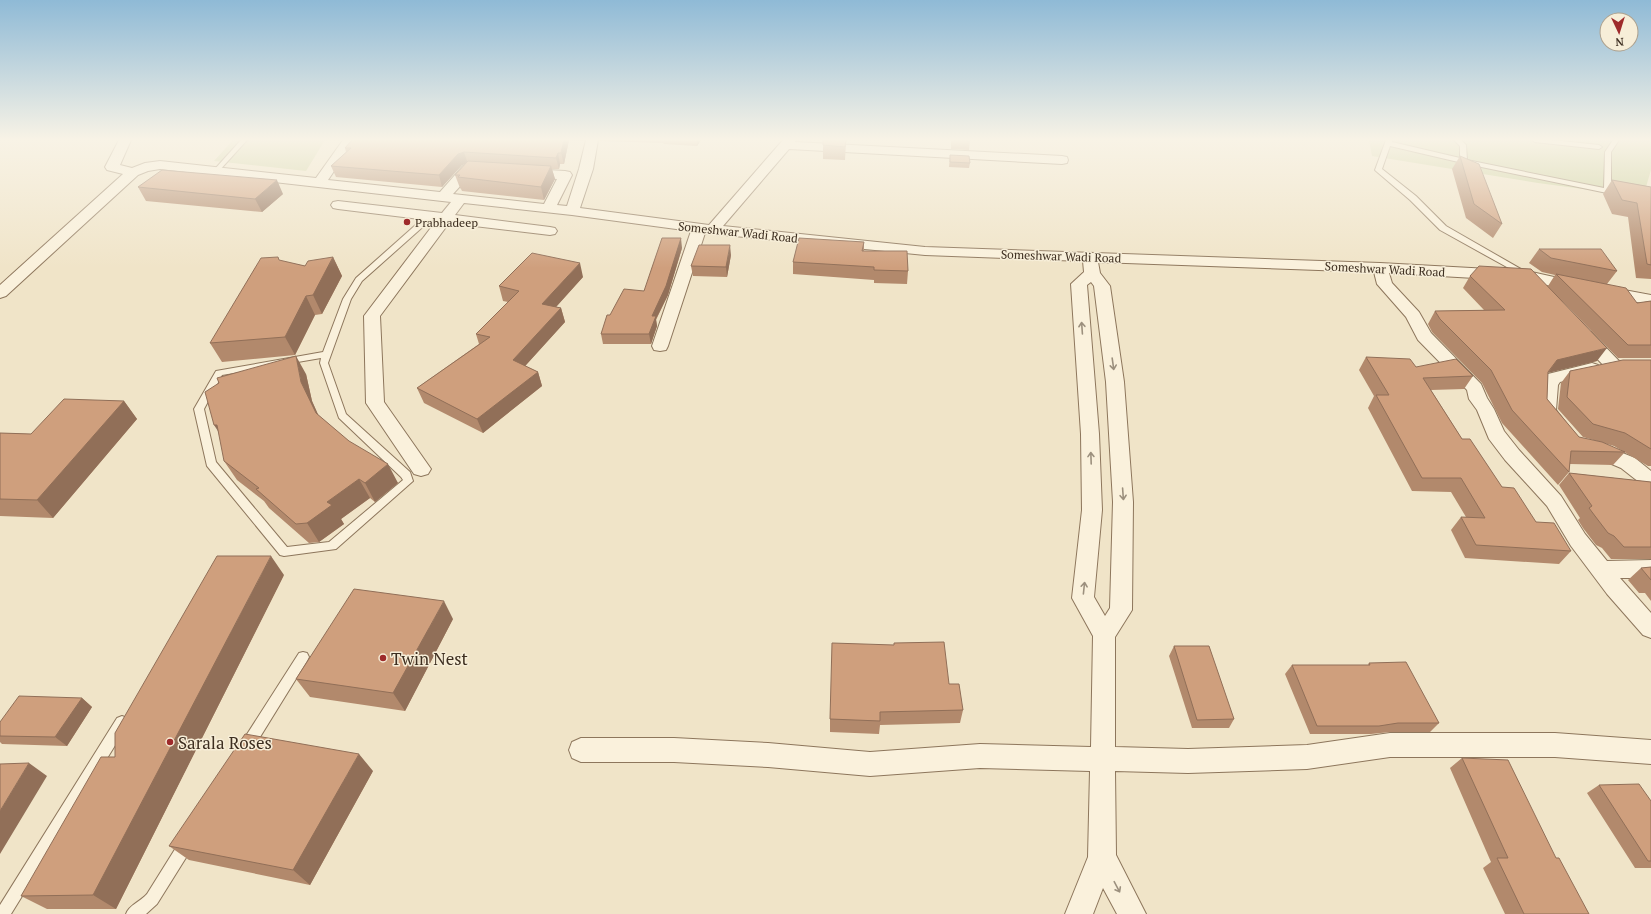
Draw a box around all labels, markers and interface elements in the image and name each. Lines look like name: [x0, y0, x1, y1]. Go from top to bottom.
north arrow: [1599, 12, 1639, 52]
text: N: [1614, 35, 1624, 49]
place label: Prabhadeep: [415, 215, 478, 230]
marker: Prabhadeep: [402, 217, 412, 227]
street label: Someshwar Wadi Road: [677, 218, 799, 246]
street label: Someshwar Wadi Road: [1001, 246, 1122, 266]
street label: Someshwar Wadi Road: [1324, 258, 1446, 280]
one-way arrow: [1079, 322, 1086, 335]
one-way arrow: [1109, 357, 1117, 370]
one-way arrow: [1087, 452, 1094, 465]
one-way arrow: [1119, 487, 1126, 500]
one-way arrow: [1080, 582, 1088, 595]
place label: Twin Nest: [391, 647, 469, 670]
marker: Twin Nest: [378, 653, 388, 663]
place label: Sarala Roses: [178, 731, 272, 754]
marker: Sarala Roses: [165, 737, 175, 747]
one-way arrow: [1114, 881, 1122, 893]

